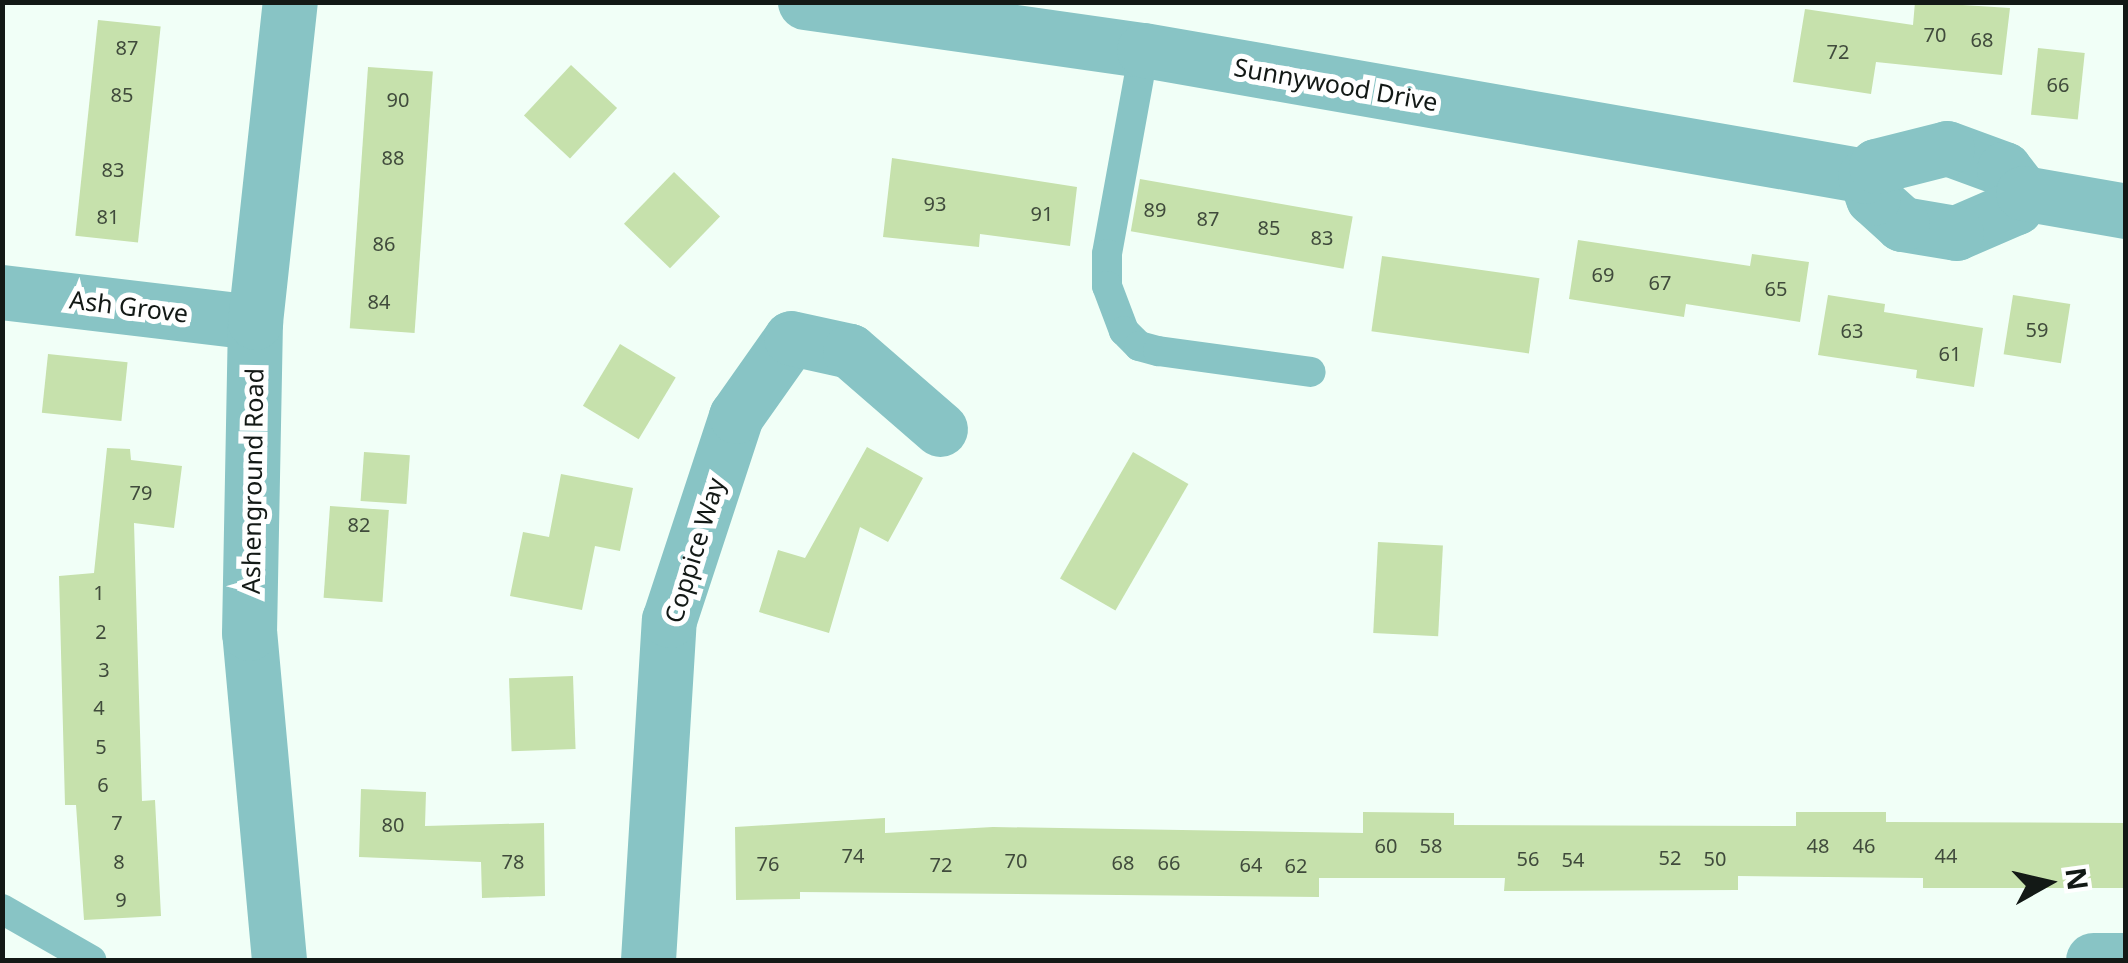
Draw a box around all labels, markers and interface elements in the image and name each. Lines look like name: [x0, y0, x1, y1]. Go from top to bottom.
house number: 70: [1924, 22, 1946, 46]
house number: 68: [1971, 27, 1993, 51]
house number: 87: [116, 35, 138, 59]
house number: 72: [1827, 39, 1849, 63]
street label: Sunnywood Drive: [1232, 51, 1440, 117]
house number: 66: [2047, 72, 2069, 96]
house number: 85: [111, 82, 133, 106]
house number: 90: [387, 87, 409, 111]
house number: 88: [382, 145, 404, 169]
house number: 83: [102, 157, 124, 181]
house number: 93: [924, 191, 946, 215]
house number: 89: [1144, 197, 1166, 221]
house number: 91: [1031, 201, 1053, 225]
house number: 81: [97, 204, 119, 228]
house number: 87: [1197, 206, 1219, 230]
house number: 85: [1258, 215, 1280, 239]
house number: 83: [1311, 225, 1333, 249]
house number: 86: [373, 231, 395, 255]
house number: 69: [1592, 262, 1614, 286]
house number: 67: [1649, 270, 1671, 294]
house number: 65: [1765, 276, 1787, 300]
street label: Ash Grove: [68, 284, 190, 328]
house number: 84: [368, 289, 390, 313]
house number: 59: [2026, 317, 2048, 341]
house number: 63: [1841, 318, 1863, 342]
house number: 61: [1939, 341, 1961, 365]
street label: Ashenground Road: [235, 368, 269, 594]
street label: Coppice Way: [658, 474, 730, 626]
house number: 79: [130, 480, 152, 504]
house number: 82: [348, 512, 370, 536]
house number: 1: [93, 580, 105, 604]
house number: 2: [95, 619, 107, 643]
house number: 3: [98, 657, 110, 681]
house number: 4: [93, 695, 105, 719]
house number: 5: [95, 734, 107, 758]
house number: 6: [97, 772, 109, 796]
house number: 7: [111, 810, 123, 834]
house number: 80: [382, 812, 404, 836]
house number: 60: [1375, 833, 1397, 857]
house number: 58: [1420, 833, 1442, 857]
house number: 48: [1807, 833, 1829, 857]
house number: 46: [1853, 833, 1875, 857]
north arrow: [1998, 833, 2098, 933]
house number: 74: [842, 843, 864, 867]
house number: 44: [1935, 843, 1957, 867]
house number: 52: [1659, 845, 1681, 869]
house number: 56: [1517, 846, 1539, 870]
house number: 50: [1704, 846, 1726, 870]
house number: 54: [1562, 847, 1584, 871]
house number: 70: [1005, 848, 1027, 872]
house number: 8: [113, 849, 125, 873]
house number: 78: [502, 849, 524, 873]
house number: 68: [1112, 850, 1134, 874]
house number: 66: [1158, 850, 1180, 874]
house number: 76: [757, 851, 779, 875]
house number: 72: [930, 852, 952, 876]
house number: 64: [1240, 852, 1262, 876]
house number: 62: [1285, 853, 1307, 877]
text: N: [2057, 865, 2098, 893]
house number: 9: [115, 887, 127, 911]

